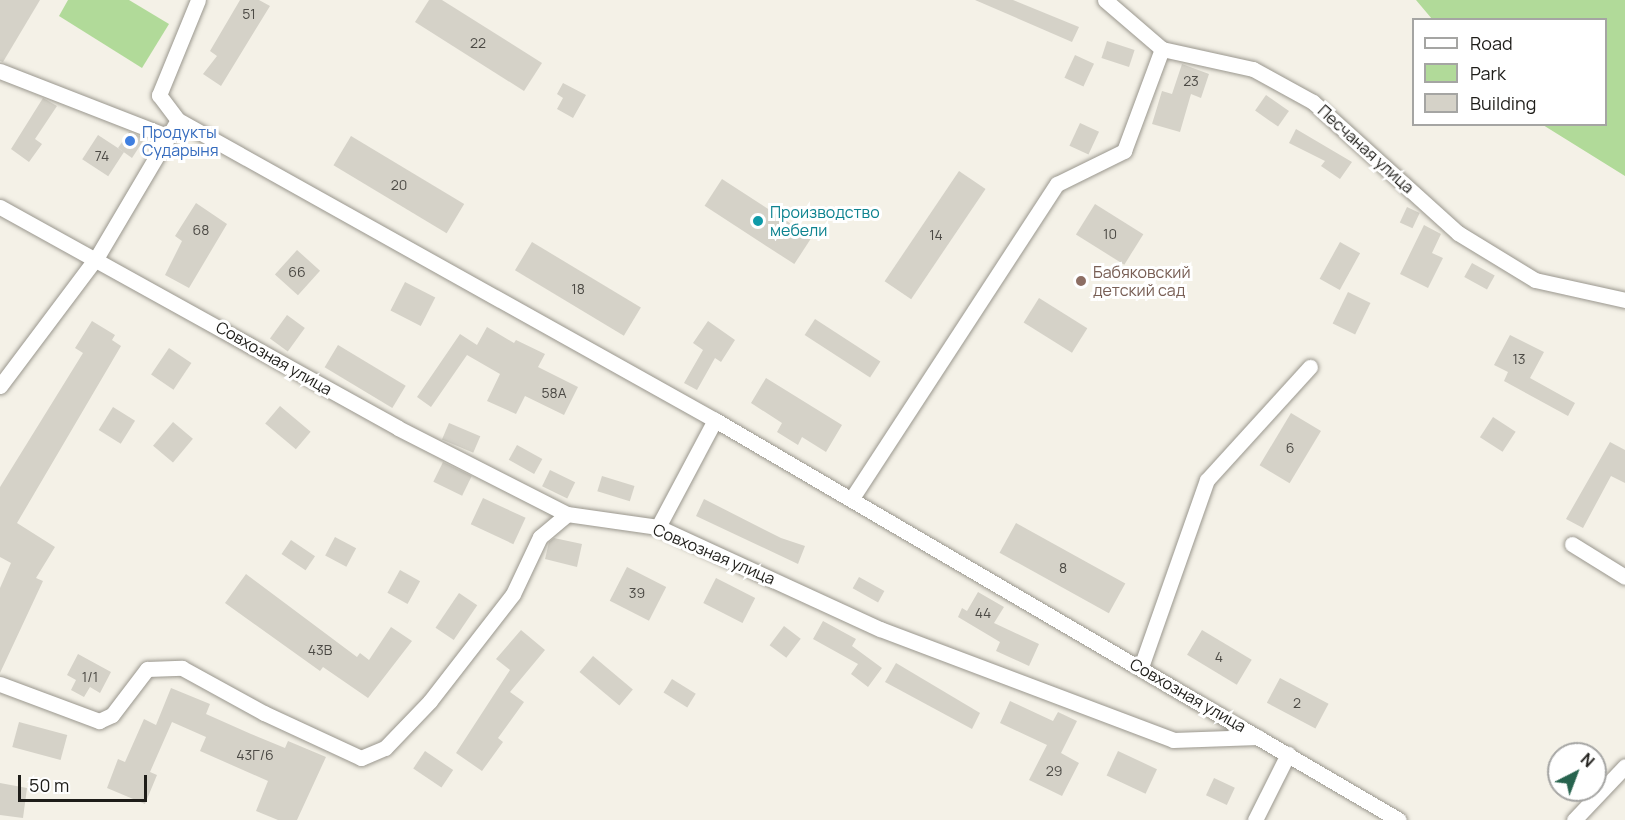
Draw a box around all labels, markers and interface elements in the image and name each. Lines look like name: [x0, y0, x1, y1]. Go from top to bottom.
house number: 51: [242, 6, 256, 22]
legend: [1412, 18, 1607, 126]
text: Road: [1470, 31, 1513, 55]
house number: 22: [470, 35, 486, 51]
text: Park: [1470, 61, 1506, 85]
house number: 23: [1183, 73, 1199, 89]
text: Building: [1470, 91, 1536, 115]
street label: Песчаная улица: [1314, 101, 1418, 197]
place label: Продукты Сударыня: [142, 122, 219, 160]
marker: Продукты Сударыня: [123, 134, 137, 148]
house number: 74: [95, 148, 109, 164]
house number: 20: [391, 177, 407, 193]
place label: Производство мебели: [770, 202, 880, 240]
marker: Производство мебели: [751, 214, 765, 228]
house number: 68: [193, 222, 209, 238]
house number: 10: [1103, 226, 1117, 242]
house number: 14: [929, 227, 943, 243]
place label: Бабяковский детский сад: [1093, 262, 1191, 300]
house number: 66: [288, 264, 306, 280]
marker: Бабяковский детский сад: [1074, 274, 1088, 288]
house number: 18: [571, 281, 585, 297]
street label: Совхозная улица: [213, 317, 335, 399]
house number: 13: [1512, 351, 1526, 367]
house number: 58А: [541, 385, 567, 401]
house number: 6: [1286, 440, 1294, 456]
street label: Совхозная улица: [650, 520, 778, 588]
house number: 8: [1059, 560, 1067, 576]
house number: 39: [629, 585, 645, 601]
house number: 44: [975, 605, 991, 621]
house number: 43В: [308, 642, 332, 658]
house number: 4: [1215, 649, 1223, 665]
street label: Совхозная улица: [1127, 654, 1249, 736]
house number: 1/1: [82, 669, 98, 685]
house number: 2: [1293, 695, 1301, 711]
north arrow: [1547, 742, 1607, 802]
house number: 43Г/6: [236, 747, 274, 763]
text: N: [1576, 748, 1599, 772]
scale bar: [21, 763, 150, 801]
house number: 29: [1046, 763, 1062, 779]
text: 50 m: [29, 773, 69, 797]

